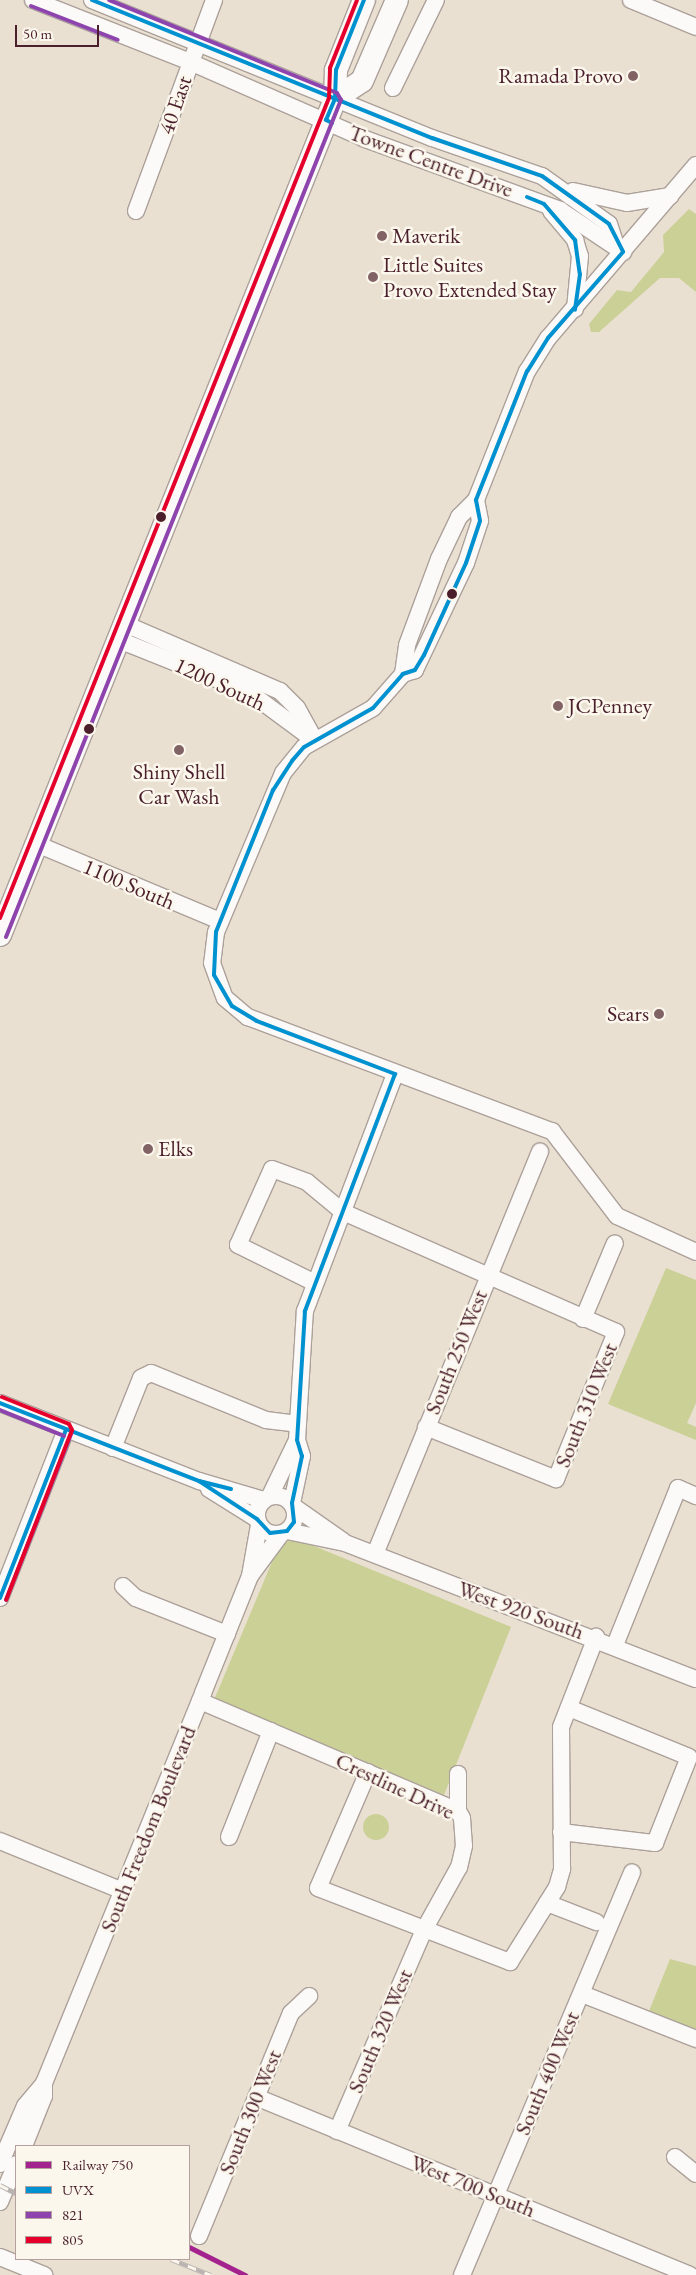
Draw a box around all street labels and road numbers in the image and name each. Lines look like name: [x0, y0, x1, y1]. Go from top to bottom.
street label: 40 East: [153, 72, 197, 138]
street label: Towne Centre Drive: [345, 119, 517, 203]
street label: 1200 South: [170, 651, 270, 717]
street label: 1100 South: [79, 853, 179, 915]
street label: South 250 West: [419, 1286, 493, 1418]
street label: South 310 West: [549, 1339, 623, 1471]
street label: West 920 South: [454, 1575, 588, 1645]
street label: South Freedom Boulevard: [95, 1722, 201, 1936]
street label: Crestline Drive: [331, 1747, 459, 1825]
street label: South 320 West: [342, 1965, 418, 2097]
street label: South 400 West: [509, 2007, 585, 2139]
street label: South 300 West: [213, 2046, 287, 2178]
street label: West 700 South: [407, 2149, 539, 2223]

